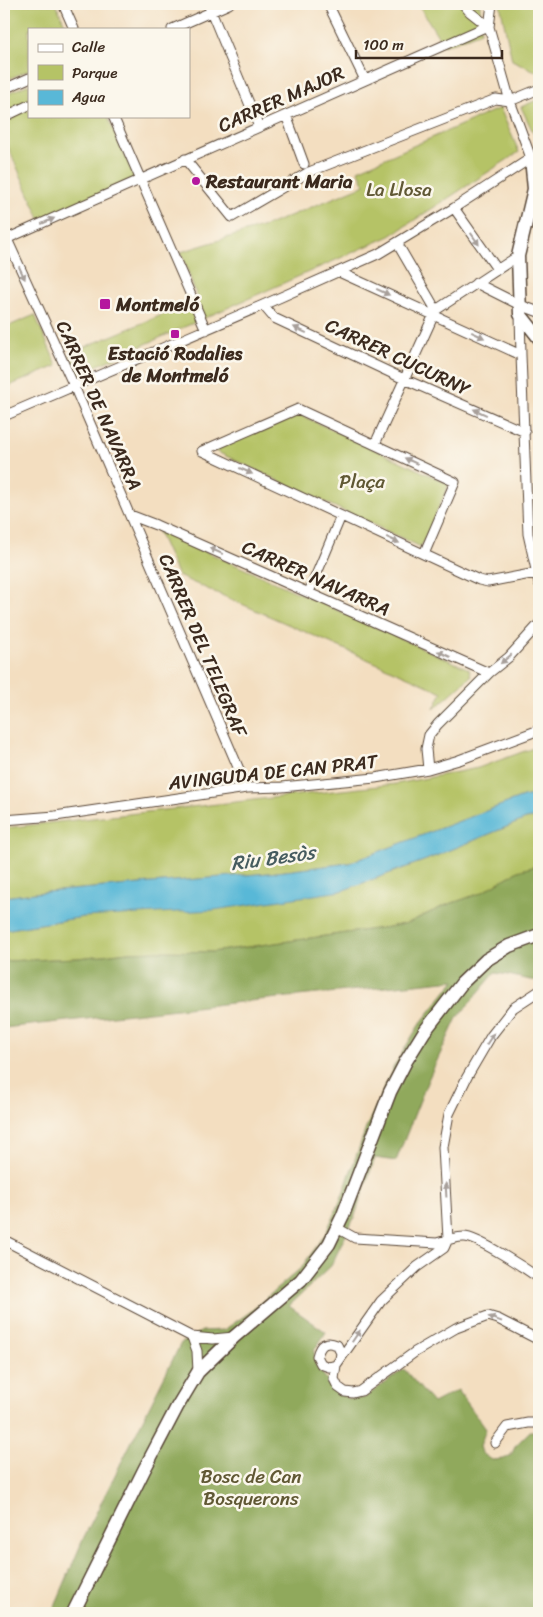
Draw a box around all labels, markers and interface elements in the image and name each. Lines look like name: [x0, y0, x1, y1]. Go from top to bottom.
legend: [28, 28, 190, 118]
scale bar: [356, 28, 502, 60]
text: 100 m: [363, 32, 404, 58]
text: Calle: [72, 34, 105, 60]
street label: CARRER MAJOR: [212, 56, 350, 142]
text: Parque: [72, 60, 117, 86]
text: Agua: [71, 84, 105, 110]
place label: Restaurant Maria: [205, 165, 353, 198]
park label: La Llosa: [366, 173, 432, 206]
marker: Restaurant Maria: [190, 175, 202, 187]
one-way arrow: [41, 216, 55, 224]
one-way arrow: [470, 232, 480, 246]
one-way arrow: [19, 266, 27, 280]
place label: Montmeló: [115, 288, 200, 321]
one-way arrow: [376, 288, 390, 296]
marker: Montmeló: [98, 297, 112, 311]
street label: CARRER CUCURNY: [320, 309, 477, 405]
street label: CARRER DE NAVARRA: [47, 315, 151, 495]
one-way arrow: [293, 326, 307, 334]
marker: Estació Rodalies de Montmeló: [169, 328, 181, 340]
one-way arrow: [471, 332, 485, 340]
place label: Estació Rodalies de Montmeló: [108, 337, 243, 392]
one-way arrow: [473, 408, 487, 416]
one-way arrow: [404, 457, 418, 465]
park label: Plaça: [339, 465, 385, 498]
one-way arrow: [239, 468, 253, 476]
street label: CARRER NAVARRA: [237, 531, 395, 625]
one-way arrow: [386, 537, 400, 545]
one-way arrow: [209, 547, 223, 555]
street label: CARRER DEL TELEGRAF: [149, 548, 257, 743]
one-way arrow: [437, 649, 451, 657]
one-way arrow: [500, 654, 513, 665]
street label: AVINGUDA DE CAN PRAT: [166, 744, 380, 799]
water label: Riu Besòs: [229, 834, 320, 881]
one-way arrow: [486, 1032, 495, 1046]
one-way arrow: [441, 1182, 449, 1198]
one-way arrow: [488, 1315, 503, 1322]
one-way arrow: [351, 1330, 360, 1343]
park label: Bosc de Can Bosquerons: [200, 1460, 302, 1515]

